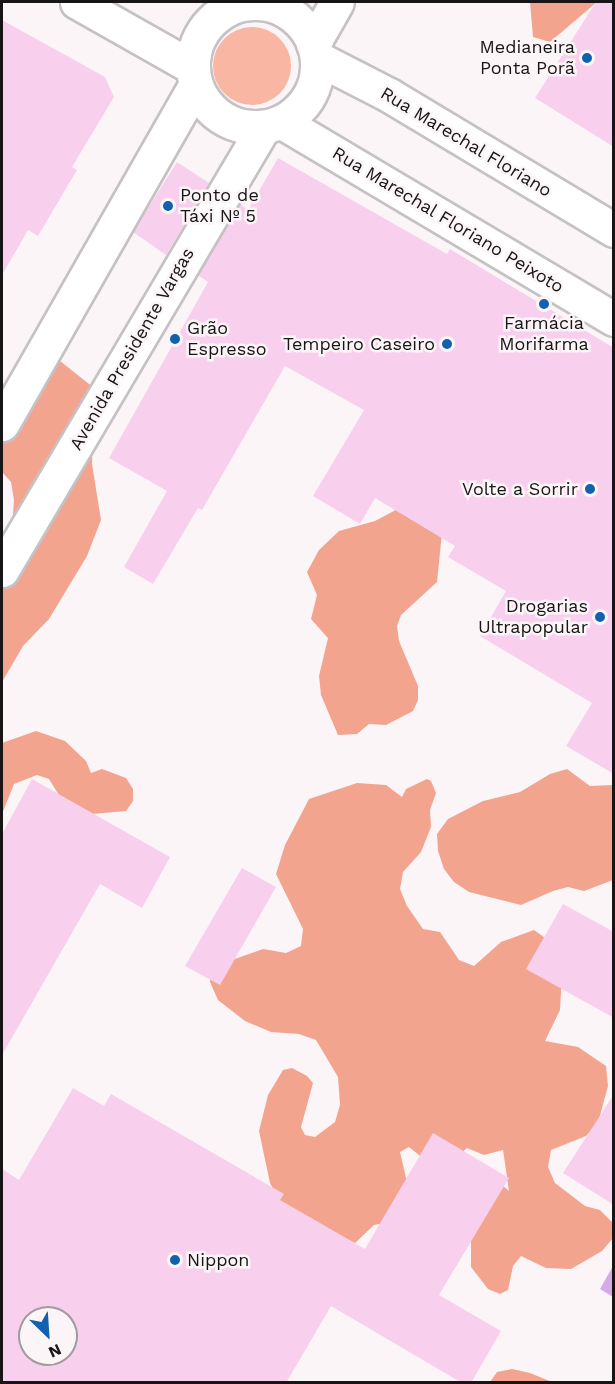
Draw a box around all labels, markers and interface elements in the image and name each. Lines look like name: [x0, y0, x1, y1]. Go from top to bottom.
place label: Medianeira Ponta Porã: [480, 37, 575, 80]
marker: Medianeira Ponta Porã: [580, 51, 594, 65]
street label: Rua Marechal Floriano: [376, 82, 556, 202]
street label: Rua Marechal Floriano Peixoto: [328, 142, 568, 298]
place label: Ponto de Táxi Nº 5: [180, 185, 259, 228]
marker: Ponto de Táxi Nº 5: [161, 199, 175, 213]
street label: Avenida Presidente Vargas: [65, 244, 199, 454]
marker: Farmácia Morifarma: [537, 297, 551, 311]
place label: Farmácia Morifarma: [499, 313, 589, 356]
place label: Grão Espresso: [187, 318, 266, 360]
marker: Grão Espresso: [168, 332, 182, 346]
place label: Tempeiro Caseiro: [283, 333, 435, 355]
marker: Tempeiro Caseiro: [440, 337, 454, 351]
place label: Volte a Sorrir: [462, 478, 578, 500]
marker: Volte a Sorrir: [583, 482, 597, 496]
place label: Drogarias Ultrapopular: [478, 596, 588, 638]
marker: Drogarias Ultrapopular: [593, 610, 607, 624]
place label: Nippon: [187, 1249, 250, 1271]
marker: Nippon: [168, 1253, 182, 1267]
north arrow: [18, 1306, 78, 1366]
text: N: [46, 1340, 64, 1362]

